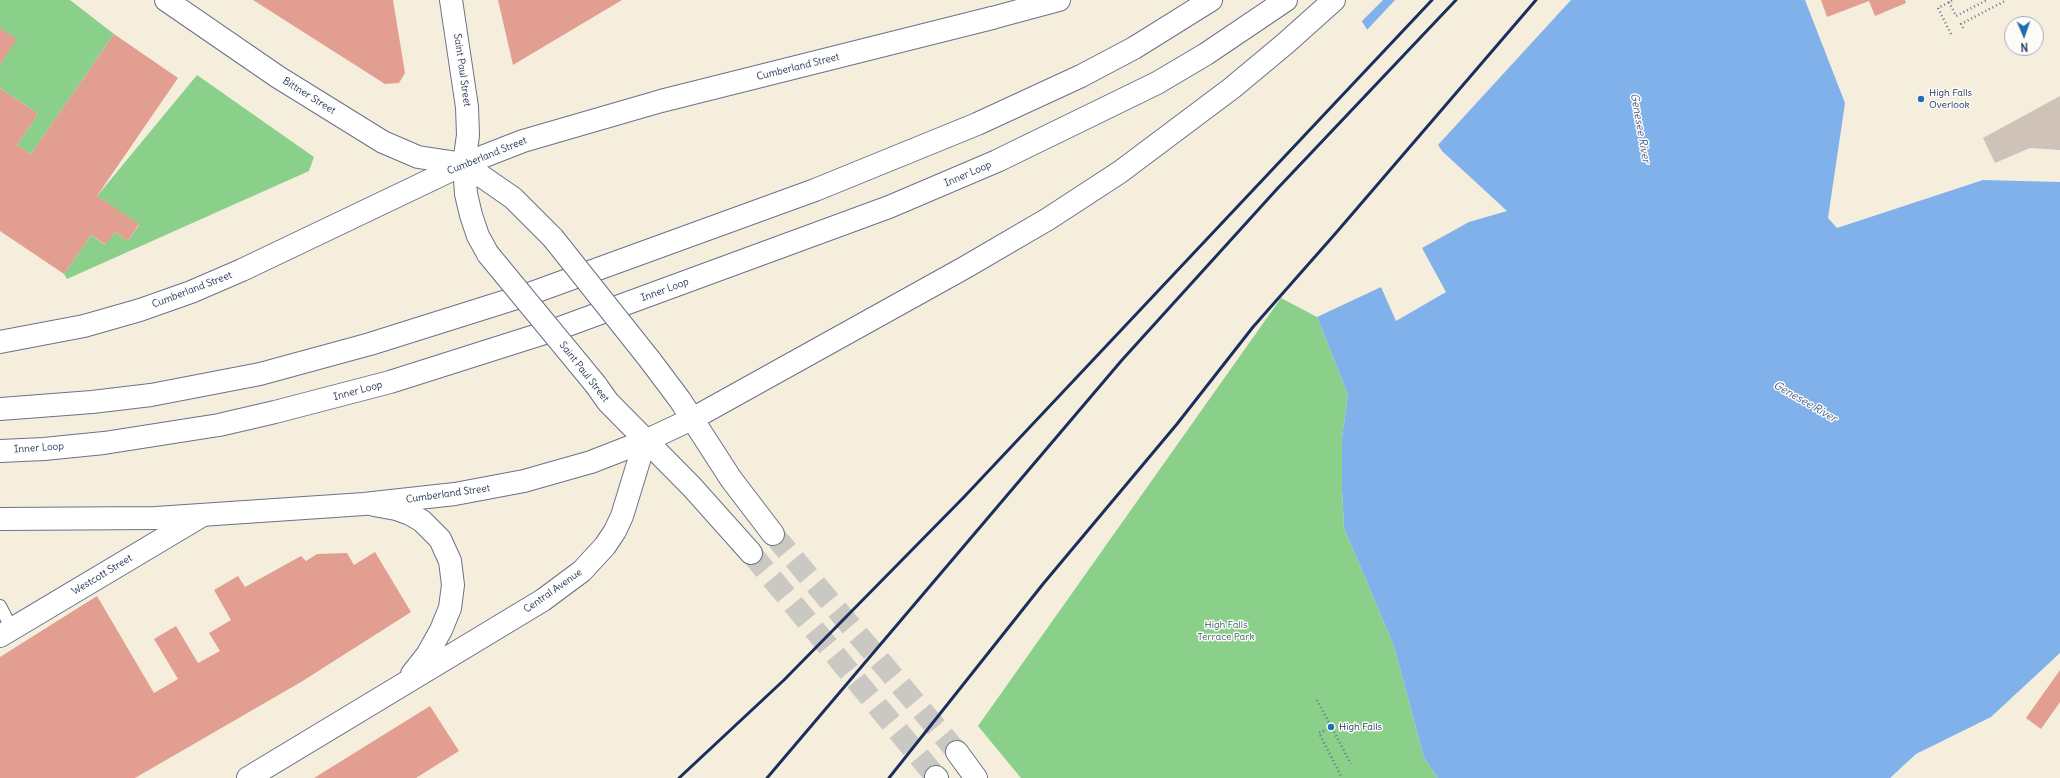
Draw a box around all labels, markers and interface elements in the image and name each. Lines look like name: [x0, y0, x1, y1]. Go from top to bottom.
north arrow: [2004, 16, 2044, 56]
street label: Saint Paul Street: [451, 33, 473, 107]
text: N: [2020, 40, 2028, 54]
street label: Cumberland Street: [755, 51, 841, 83]
street label: Bittner Street: [280, 75, 338, 117]
place label: High Falls Overlook: [1929, 87, 1972, 110]
water label: Genesee River: [1627, 92, 1653, 164]
marker: High Falls Overlook: [1916, 94, 1926, 104]
street label: Cumberland Street: [445, 135, 529, 177]
street label: Inner Loop: [943, 159, 993, 189]
street label: Cumberland Street: [150, 269, 234, 311]
street label: Inner Loop: [639, 276, 691, 304]
street label: Saint Paul Street: [557, 339, 611, 405]
street label: Inner Loop: [332, 379, 384, 403]
water label: Genesee River: [1771, 379, 1839, 425]
street label: Inner Loop: [14, 440, 64, 456]
street label: Cumberland Street: [405, 482, 491, 506]
street label: Westcott Street: [70, 552, 134, 598]
street label: Central Avenue: [521, 566, 585, 616]
park label: High Falls Terrace Park: [1198, 619, 1254, 642]
place label: High Falls: [1339, 721, 1382, 733]
marker: High Falls: [1326, 722, 1336, 732]

